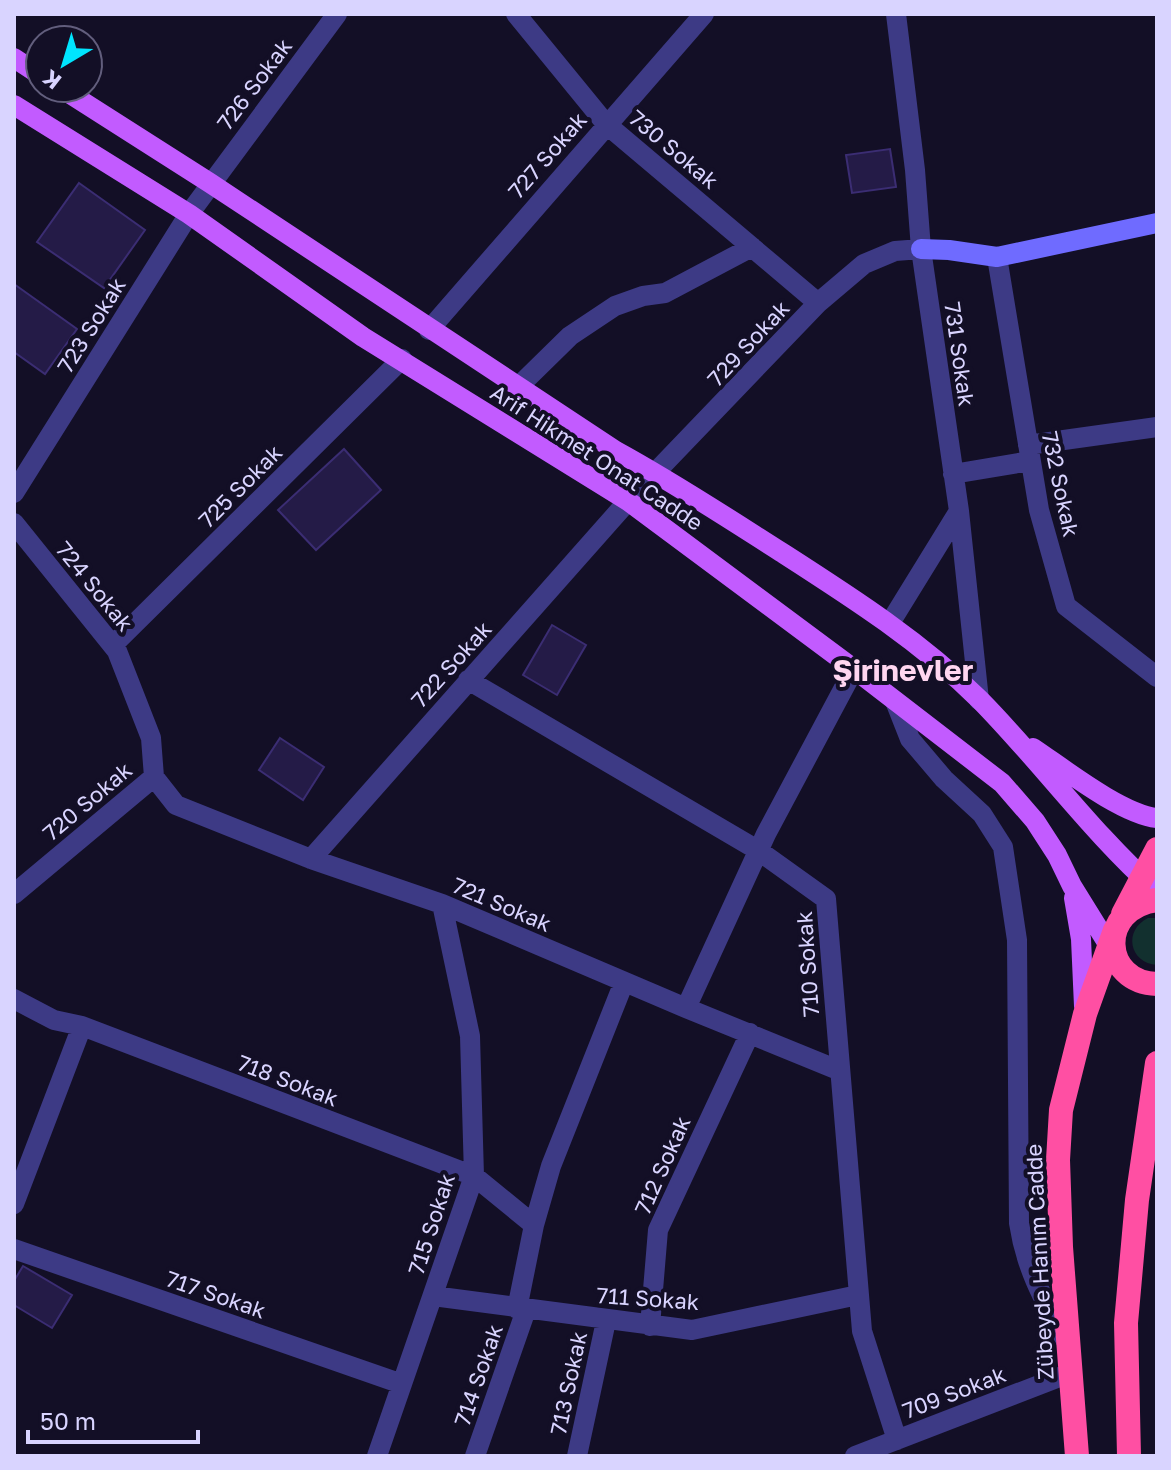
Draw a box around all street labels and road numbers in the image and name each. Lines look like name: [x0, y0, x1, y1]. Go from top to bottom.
street label: 726 Sokak: [211, 33, 297, 135]
street label: 730 Sokak: [624, 104, 724, 194]
street label: 727 Sokak: [502, 106, 592, 204]
street label: 723 Sokak: [51, 272, 131, 378]
street label: 729 Sokak: [701, 294, 795, 392]
street label: 731 Sokak: [939, 300, 981, 408]
street label: Arif Hikmet Onat Cadde: [486, 378, 708, 536]
street label: 732 Sokak: [1037, 429, 1085, 539]
street label: 725 Sokak: [193, 439, 287, 533]
street label: 724 Sokak: [51, 536, 139, 636]
street label: 722 Sokak: [405, 615, 497, 713]
street label: 720 Sokak: [37, 756, 137, 846]
street label: 721 Sokak: [448, 871, 556, 937]
street label: 710 Sokak: [790, 910, 824, 1018]
street label: 718 Sokak: [234, 1048, 342, 1112]
street label: 712 Sokak: [628, 1112, 696, 1218]
street label: Zübeyde Hanım Cadde: [1019, 1143, 1059, 1381]
street label: 715 Sokak: [402, 1170, 460, 1278]
street label: 717 Sokak: [163, 1264, 269, 1324]
street label: 711 Sokak: [596, 1281, 700, 1315]
street label: 714 Sokak: [448, 1321, 508, 1429]
street label: 713 Sokak: [544, 1329, 592, 1437]
street label: 709 Sokak: [899, 1360, 1009, 1424]

